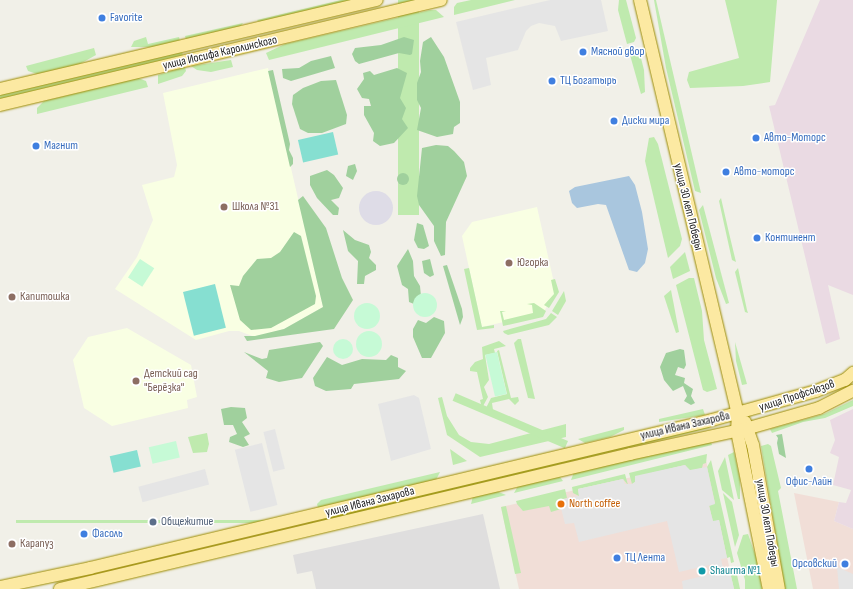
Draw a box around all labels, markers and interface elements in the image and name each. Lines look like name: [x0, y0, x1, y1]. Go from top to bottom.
place label: Favorite: [110, 11, 142, 25]
marker: Favorite: [97, 13, 107, 23]
street label: улица Иосифа Каролинского: [161, 33, 279, 73]
place label: Мясной двор: [591, 45, 644, 59]
marker: Мясной двор: [578, 47, 588, 57]
place label: ТЦ Богатырь: [560, 74, 616, 88]
marker: ТЦ Богатырь: [547, 76, 557, 86]
place label: Диски мира: [622, 114, 669, 128]
marker: Диски мира: [609, 116, 619, 126]
place label: Авто-Моторс: [764, 131, 826, 145]
marker: Авто-Моторс: [751, 133, 761, 143]
place label: Магнит: [44, 139, 78, 153]
marker: Магнит: [31, 141, 41, 151]
street label: улица 30 лет Победы: [670, 162, 706, 252]
place label: Авто-моторс: [734, 165, 794, 179]
marker: Авто-моторс: [721, 167, 731, 177]
place label: Школа №31: [232, 200, 279, 214]
marker: Школа №31: [219, 202, 229, 212]
place label: Континент: [765, 231, 816, 245]
marker: Континент: [752, 233, 762, 243]
place label: Югорка: [517, 256, 548, 270]
marker: Югорка: [504, 258, 514, 268]
place label: Капитошка: [20, 290, 70, 304]
marker: Капитошка: [7, 292, 17, 302]
place label: Детский сад "Берёзка": [144, 367, 198, 395]
marker: Детский сад "Берёзка": [131, 376, 141, 386]
street label: улица Профсоюзов: [757, 377, 837, 415]
street label: улица Ивана Захарова: [639, 409, 731, 443]
marker: Офис-Лайн: [804, 464, 814, 474]
place label: Офис-Лайн: [786, 475, 832, 489]
street label: улица 30 лет Победы: [752, 478, 782, 568]
street label: улица Ивана Захарова: [324, 484, 416, 520]
place label: North coffee: [569, 497, 620, 511]
marker: North coffee: [556, 499, 566, 509]
place label: Общежитие: [161, 515, 213, 529]
marker: Общежитие: [148, 517, 158, 527]
place label: Фасоль: [92, 527, 123, 541]
marker: Фасоль: [79, 529, 89, 539]
place label: Карапуз: [20, 537, 54, 551]
marker: Карапуз: [7, 539, 17, 549]
place label: ТЦ Лента: [625, 551, 665, 565]
marker: ТЦ Лента: [612, 553, 622, 563]
place label: Орсовский: [792, 557, 837, 571]
marker: Орсовский: [840, 559, 850, 569]
place label: Shaurma №1: [710, 564, 761, 578]
marker: Shaurma №1: [697, 566, 707, 576]

